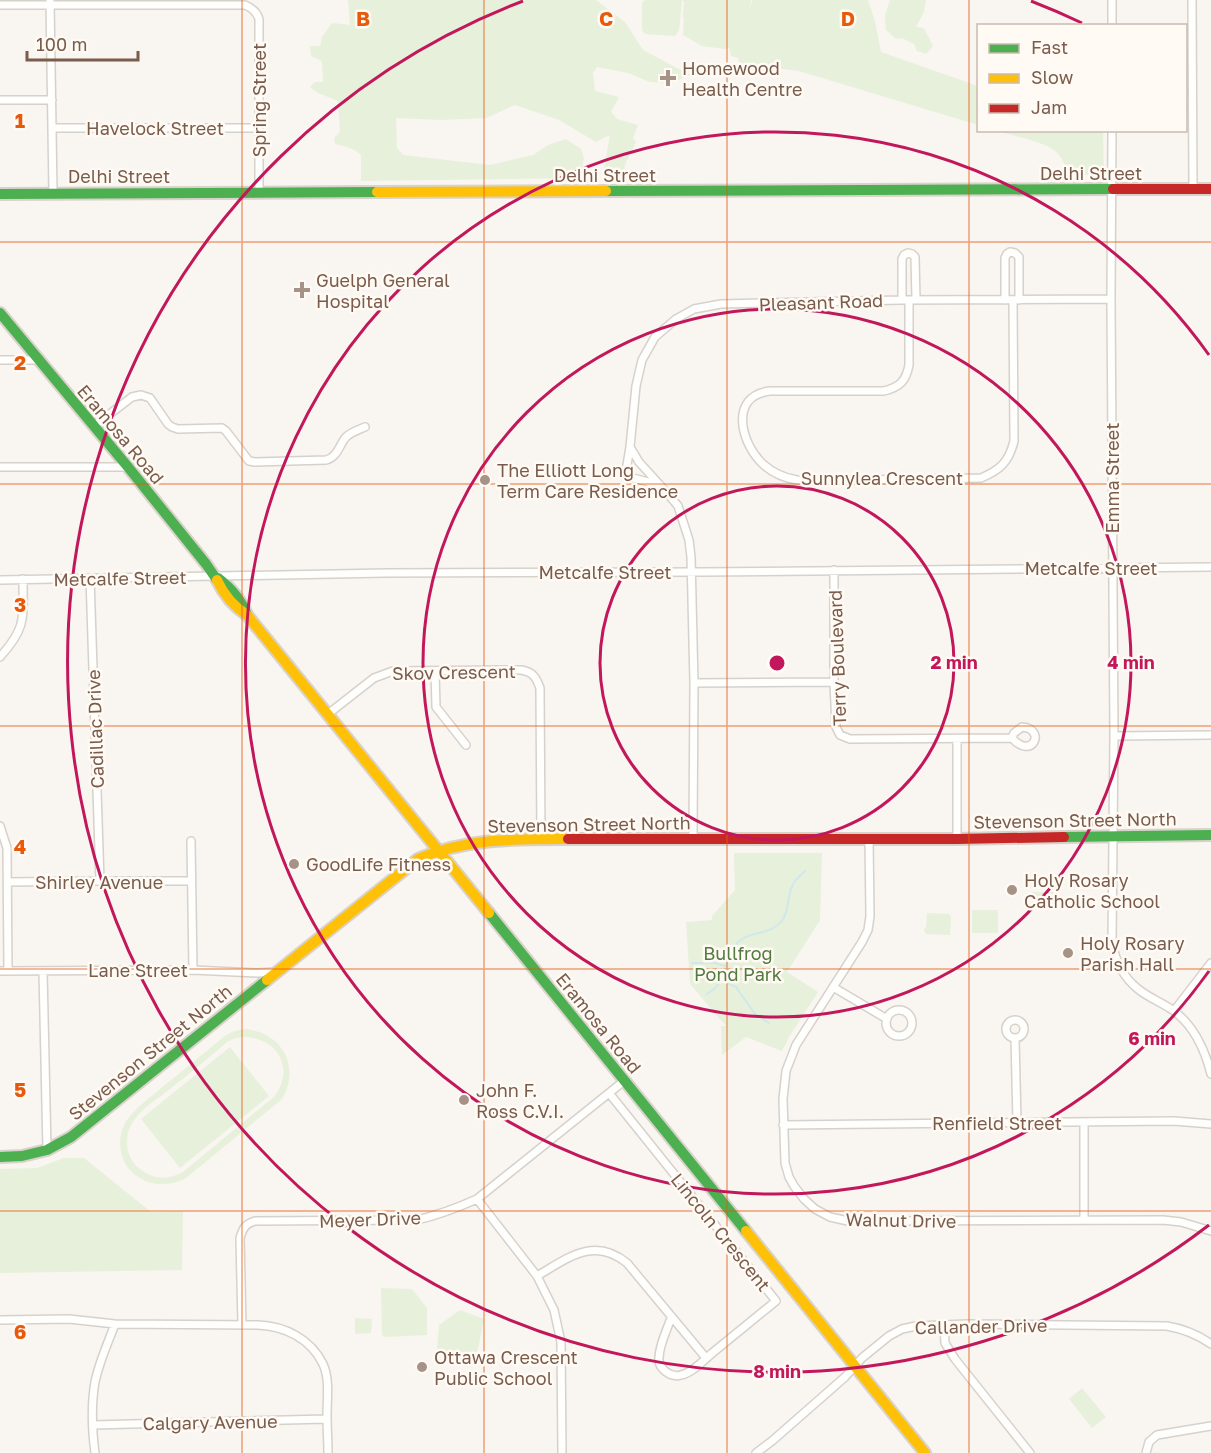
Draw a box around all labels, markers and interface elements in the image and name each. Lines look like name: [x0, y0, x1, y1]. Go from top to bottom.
text: B: [356, 6, 370, 30]
text: C: [599, 6, 613, 30]
text: D: [841, 6, 855, 30]
scale bar: [27, 24, 138, 62]
legend: [977, 24, 1187, 132]
text: 100 m: [36, 33, 87, 55]
text: Fast: [1031, 36, 1068, 58]
street label: Spring Street: [248, 43, 270, 157]
place label: Homewood Health Centre: [682, 57, 803, 100]
text: Slow: [1031, 66, 1074, 88]
marker: Homewood Health Centre: [659, 69, 677, 87]
text: Jam: [1031, 96, 1067, 118]
text: 1: [15, 108, 25, 132]
street label: Havelock Street: [86, 117, 224, 139]
street label: Delhi Street: [1040, 162, 1142, 184]
street label: Delhi Street: [554, 164, 656, 186]
street label: Delhi Street: [68, 165, 170, 187]
place label: Guelph General Hospital: [316, 269, 450, 312]
marker: Guelph General Hospital: [293, 281, 311, 299]
street label: Pleasant Road: [758, 289, 884, 315]
text: 2: [14, 350, 26, 374]
street label: Eramosa Road: [73, 380, 169, 488]
street label: Emma Street: [1101, 423, 1123, 533]
place label: The Elliott Long Term Care Residence: [497, 459, 678, 502]
street label: Sunnylea Crescent: [801, 467, 963, 489]
marker: The Elliott Long Term Care Residence: [478, 473, 492, 487]
street label: Metcalfe Street: [1024, 557, 1158, 579]
street label: Metcalfe Street: [538, 561, 672, 583]
street label: Metcalfe Street: [53, 566, 187, 590]
street label: Terry Boulevard: [824, 590, 850, 726]
text: 3: [14, 592, 26, 616]
text: 2 min: [930, 651, 978, 673]
text: 4 min: [1107, 651, 1155, 673]
centre of rings: [767, 653, 787, 673]
street label: Skov Crescent: [392, 660, 516, 684]
street label: Cadillac Drive: [82, 669, 108, 789]
street label: Stevenson Street North: [973, 807, 1177, 833]
street label: Stevenson Street North: [487, 811, 691, 837]
text: 4: [14, 834, 26, 858]
place label: GoodLife Fitness: [306, 853, 451, 875]
marker: GoodLife Fitness: [287, 857, 301, 871]
place label: Holy Rosary Catholic School: [1024, 869, 1160, 912]
street label: Shirley Avenue: [35, 871, 163, 893]
marker: Holy Rosary Catholic School: [1005, 883, 1019, 897]
place label: Holy Rosary Parish Hall: [1080, 932, 1185, 975]
park label: Bullfrog Pond Park: [694, 942, 782, 985]
marker: Holy Rosary Parish Hall: [1061, 946, 1075, 960]
street label: Lane Street: [88, 959, 188, 981]
street label: Eramosa Road: [552, 968, 646, 1078]
street label: Stevenson Street North: [64, 979, 236, 1125]
text: 6 min: [1128, 1027, 1176, 1049]
text: 5: [14, 1077, 26, 1101]
place label: John F. Ross C.V.I.: [476, 1079, 564, 1122]
marker: John F. Ross C.V.I.: [457, 1093, 471, 1107]
street label: Renfield Street: [932, 1112, 1062, 1134]
street label: Lincoln Crescent: [667, 1169, 775, 1295]
street label: Meyer Drive: [319, 1206, 421, 1232]
street label: Walnut Drive: [845, 1208, 957, 1232]
street label: Callander Drive: [914, 1314, 1048, 1338]
text: 6: [14, 1319, 26, 1343]
place label: Ottawa Crescent Public School: [434, 1346, 578, 1389]
marker: Ottawa Crescent Public School: [415, 1360, 429, 1374]
text: 8 min: [753, 1360, 801, 1382]
street label: Calgary Avenue: [142, 1410, 278, 1434]

